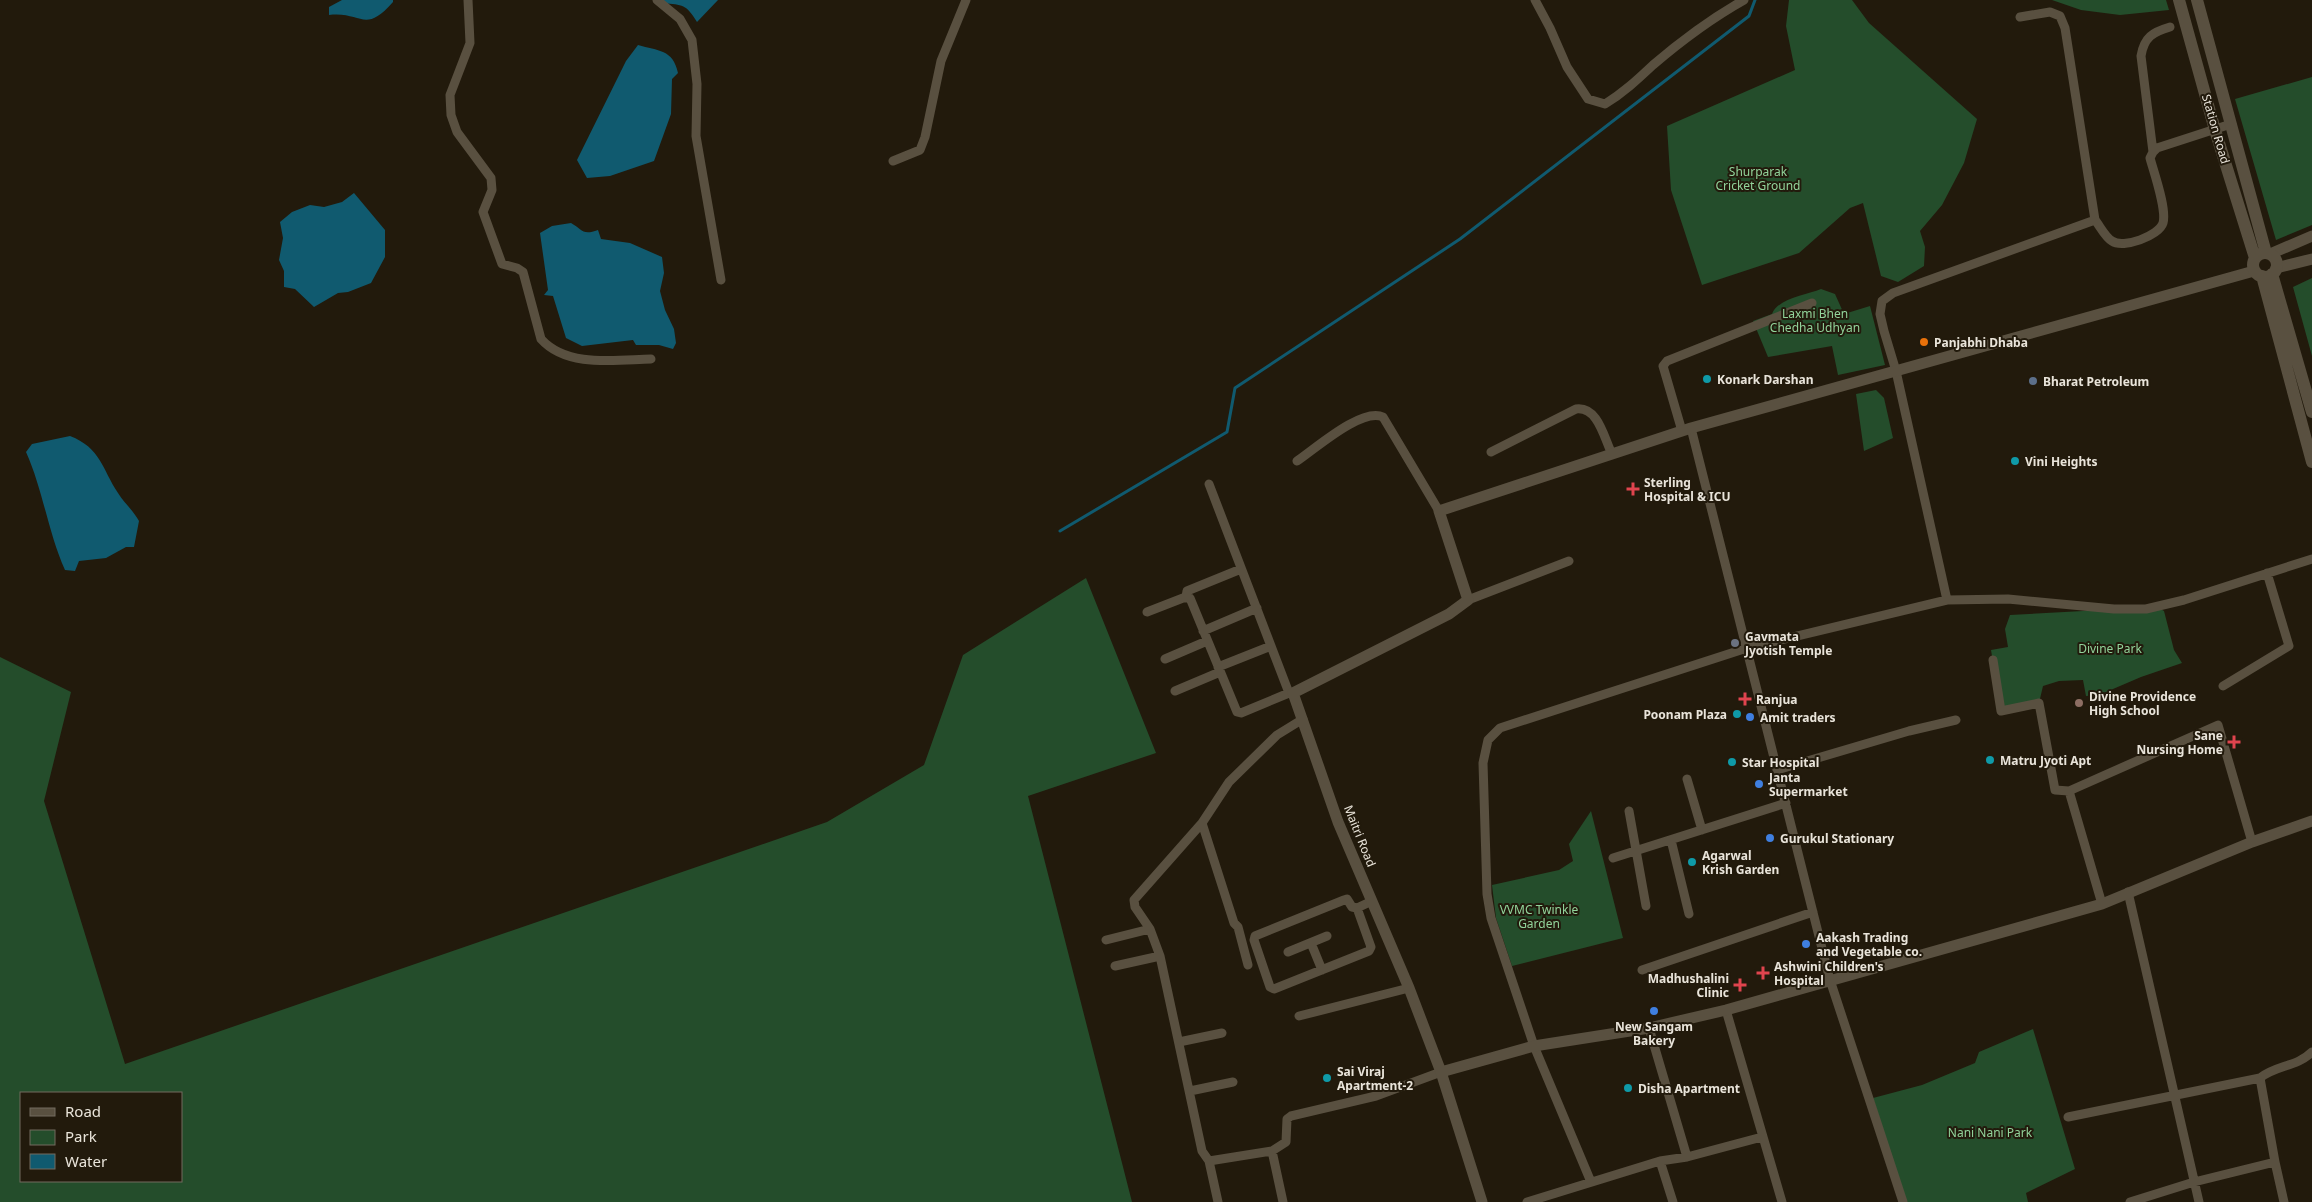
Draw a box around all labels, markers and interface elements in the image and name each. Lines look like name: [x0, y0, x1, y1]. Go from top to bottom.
street label: Station Road: [2198, 92, 2234, 166]
park label: Shurparak Cricket Ground: [1716, 163, 1800, 194]
park label: Laxmi Bhen Chedha Udhyan: [1770, 305, 1860, 336]
place label: Panjabhi Dhaba: [1934, 334, 2028, 351]
marker: Panjabhi Dhaba: [1918, 336, 1930, 348]
place label: Konark Darshan: [1717, 371, 1814, 388]
marker: Konark Darshan: [1701, 373, 1713, 385]
place label: Bharat Petroleum: [2043, 373, 2149, 390]
marker: Bharat Petroleum: [2027, 375, 2039, 387]
place label: Vini Heights: [2025, 453, 2097, 470]
marker: Vini Heights: [2009, 455, 2021, 467]
place label: Sterling Hospital & ICU: [1644, 474, 1731, 505]
marker: Sterling Hospital & ICU: [1626, 482, 1640, 496]
place label: Gavmata Jyotish Temple: [1744, 628, 1832, 659]
marker: Gavmata Jyotish Temple: [1729, 637, 1741, 649]
park label: Divine Park: [2078, 640, 2142, 657]
place label: Divine Providence High School: [2089, 688, 2196, 719]
place label: Ranjua: [1756, 691, 1797, 708]
marker: Ranjua: [1738, 692, 1752, 706]
marker: Divine Providence High School: [2073, 697, 2085, 709]
place label: Poonam Plaza: [1643, 706, 1727, 723]
marker: Poonam Plaza: [1731, 708, 1743, 720]
place label: Amit traders: [1760, 709, 1836, 726]
marker: Amit traders: [1744, 711, 1756, 723]
place label: Sane Nursing Home: [2136, 727, 2223, 758]
marker: Sane Nursing Home: [2227, 735, 2241, 749]
place label: Matru Jyoti Apt: [2000, 752, 2091, 769]
place label: Star Hospital: [1742, 754, 1819, 771]
marker: Matru Jyoti Apt: [1984, 754, 1996, 766]
marker: Star Hospital: [1726, 756, 1738, 768]
place label: Janta Supermarket: [1768, 769, 1848, 800]
marker: Janta Supermarket: [1753, 778, 1765, 790]
street label: Maitri Road: [1340, 803, 1380, 869]
place label: Gurukul Stationary: [1780, 830, 1894, 847]
marker: Gurukul Stationary: [1764, 832, 1776, 844]
place label: Agarwal Krish Garden: [1702, 847, 1779, 878]
marker: Agarwal Krish Garden: [1686, 856, 1698, 868]
park label: VVMC Twinkle Garden: [1500, 901, 1579, 932]
place label: Aakash Trading and Vegetable co.: [1816, 929, 1922, 960]
marker: Aakash Trading and Vegetable co.: [1800, 938, 1812, 950]
place label: Ashwini Children's Hospital: [1774, 958, 1884, 989]
marker: Ashwini Children's Hospital: [1756, 966, 1770, 980]
place label: Madhushalini Clinic: [1648, 970, 1729, 1001]
marker: Madhushalini Clinic: [1733, 978, 1747, 992]
marker: New Sangam Bakery: [1648, 1005, 1660, 1017]
place label: New Sangam Bakery: [1615, 1018, 1693, 1049]
place label: Sai Viraj Apartment-2: [1337, 1063, 1413, 1094]
marker: Sai Viraj Apartment-2: [1321, 1072, 1333, 1084]
place label: Disha Apartment: [1638, 1080, 1740, 1097]
marker: Disha Apartment: [1622, 1082, 1634, 1094]
legend: [20, 1092, 182, 1182]
text: Road: [65, 1101, 101, 1121]
park label: Nani Nani Park: [1948, 1124, 2033, 1141]
text: Park: [65, 1126, 97, 1146]
text: Water: [65, 1151, 107, 1171]

